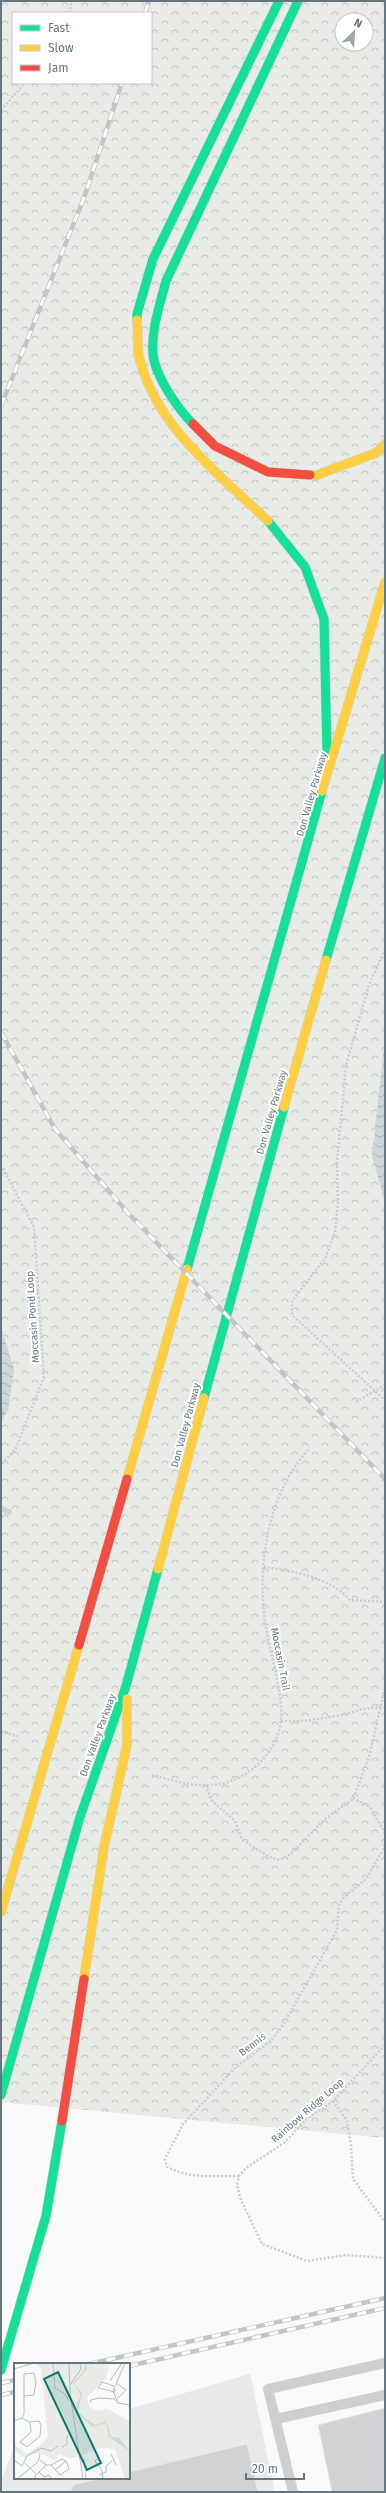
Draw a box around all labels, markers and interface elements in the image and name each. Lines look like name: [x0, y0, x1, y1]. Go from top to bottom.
legend: [12, 12, 152, 84]
north arrow: [334, 12, 374, 52]
text: N: [352, 16, 364, 31]
text: Fast: [48, 21, 70, 35]
text: Slow: [48, 41, 74, 55]
text: Jam: [48, 61, 68, 75]
street label: Don Valley Parkway: [294, 751, 330, 838]
street label: Don Valley Parkway: [254, 1069, 290, 1156]
street label: Moccasin Pond Loop: [24, 1270, 42, 1363]
street label: Don Valley Parkway: [169, 1382, 203, 1469]
street label: Moccasin Trail: [268, 1627, 292, 1692]
street label: Don Valley Parkway: [77, 1692, 118, 1778]
street label: Bennis: [237, 2030, 269, 2059]
street label: Rainbow Ridge Loop: [269, 2076, 346, 2145]
inset map: [14, 2363, 130, 2479]
scale bar: [246, 2455, 304, 2481]
text: 20 m: [252, 2462, 278, 2476]

